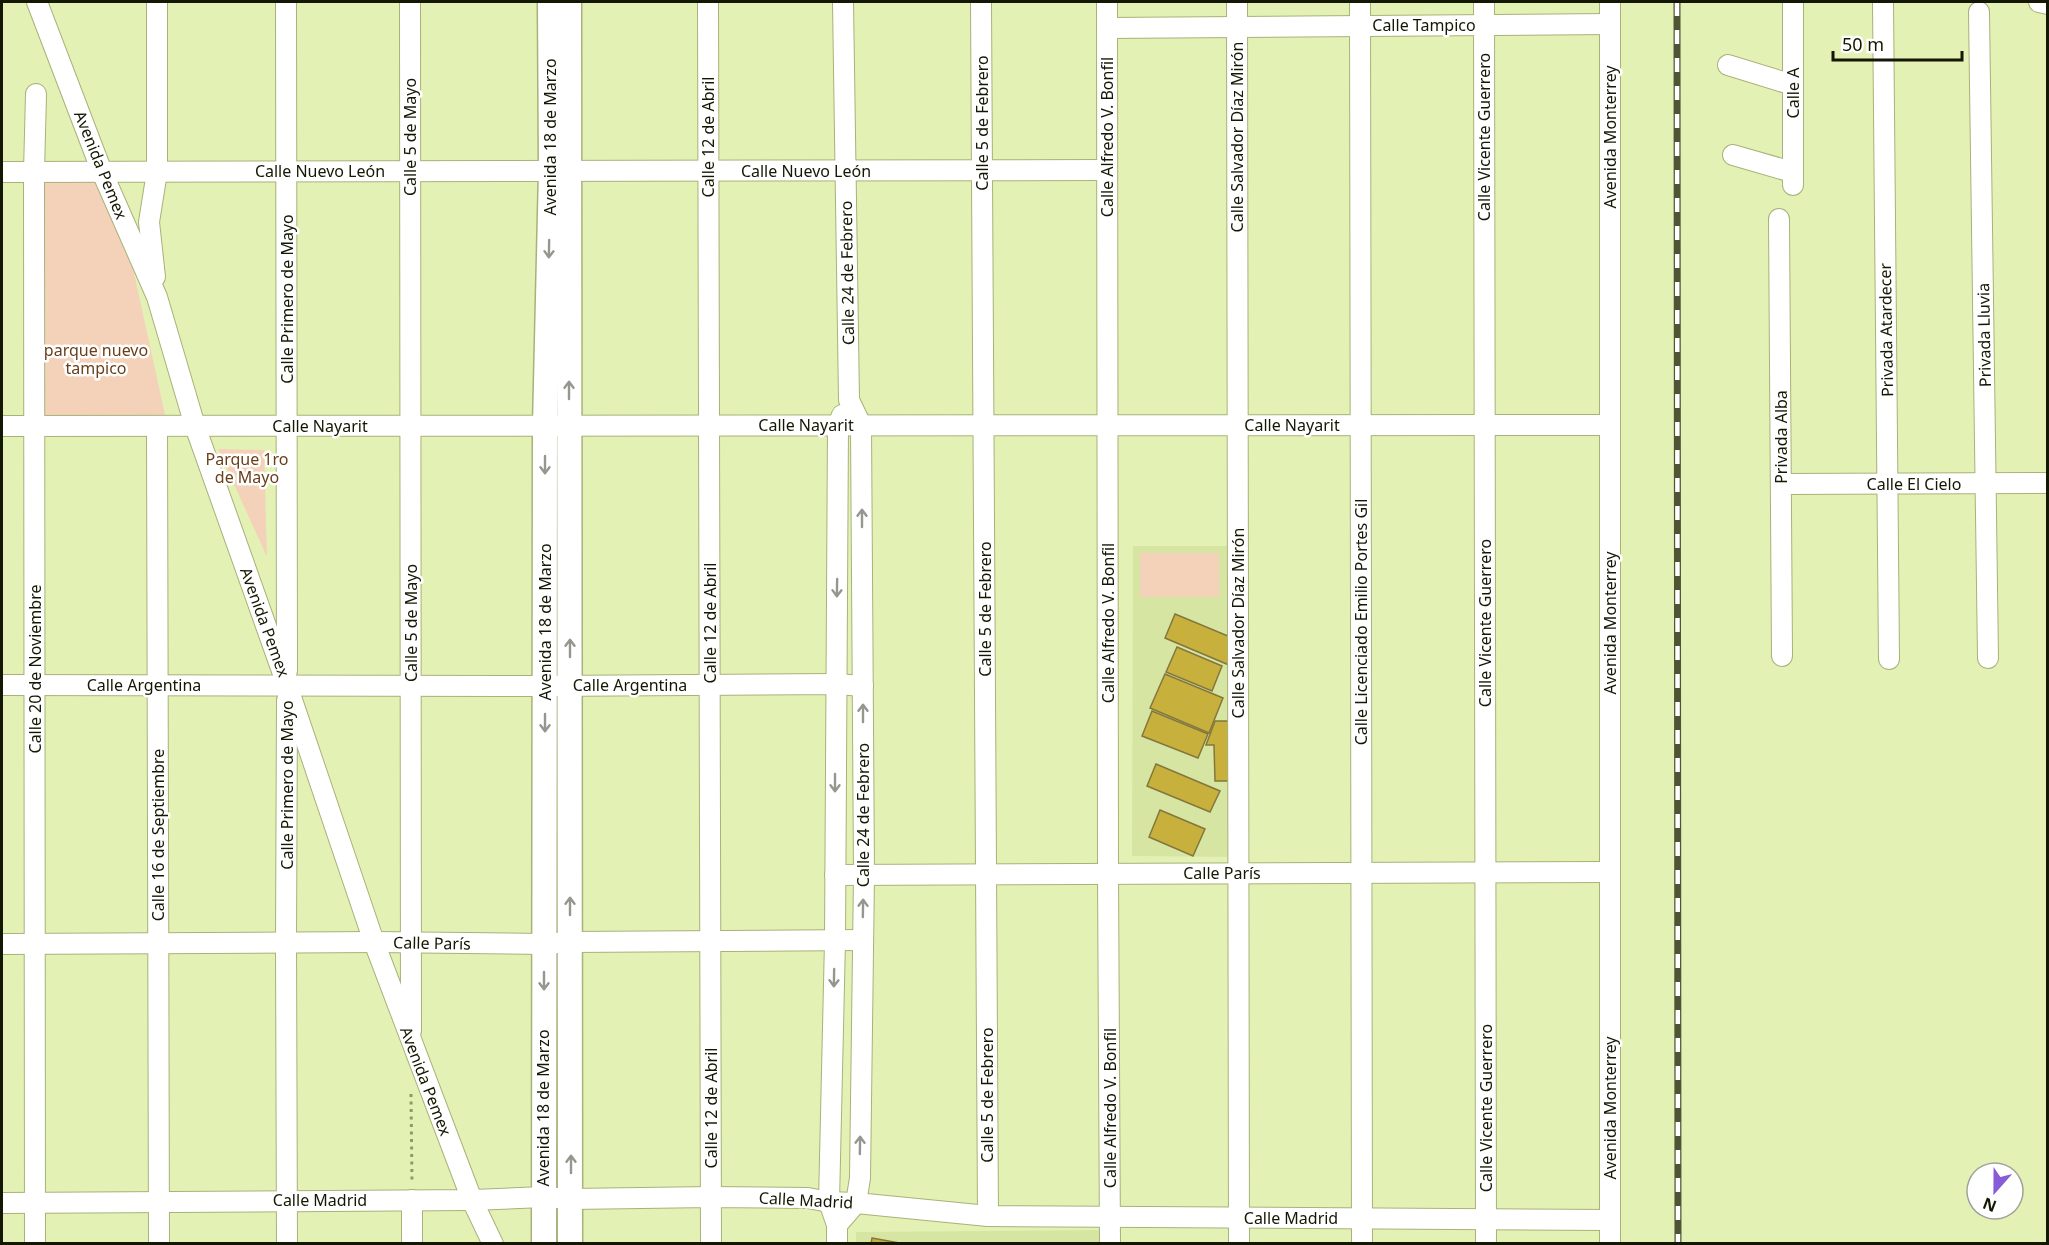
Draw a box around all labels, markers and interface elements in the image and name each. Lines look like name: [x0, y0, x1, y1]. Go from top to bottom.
street label: Calle Tampico: [1372, 14, 1476, 36]
scale bar: [1833, 24, 1962, 62]
text: 50 m: [1842, 32, 1884, 56]
street label: Calle Salvador Díaz Mirón: [1226, 42, 1248, 232]
street label: Calle Vicente Guerrero: [1473, 53, 1495, 221]
street label: Calle 5 de Febrero: [971, 55, 993, 191]
street label: Calle Alfredo V. Bonfil: [1096, 57, 1118, 217]
street label: Avenida 18 de Marzo: [539, 58, 561, 216]
street label: Avenida Monterrey: [1599, 65, 1621, 209]
street label: Calle A: [1782, 67, 1804, 118]
street label: Calle 12 de Abril: [697, 77, 719, 197]
street label: Calle 5 de Mayo: [399, 78, 421, 196]
street label: Avenida Pemex: [69, 107, 133, 223]
street label: Calle Nuevo León: [255, 160, 385, 182]
street label: Calle Nuevo León: [741, 160, 871, 182]
street label: Calle 24 de Febrero: [835, 201, 859, 345]
street label: Calle Primero de Mayo: [276, 214, 298, 384]
one-way arrow: [543, 238, 555, 258]
street label: Privada Atardecer: [1874, 262, 1898, 397]
street label: Privada Lluvia: [1972, 283, 1996, 387]
park label: parque nuevo tampico: [44, 339, 148, 379]
one-way arrow: [563, 381, 575, 401]
street label: Privada Alba: [1770, 390, 1792, 484]
street label: Calle Nayarit: [758, 414, 854, 436]
street label: Calle Nayarit: [1244, 414, 1340, 436]
street label: Calle Nayarit: [272, 415, 368, 437]
park label: Parque 1ro de Mayo: [206, 448, 288, 488]
one-way arrow: [539, 454, 551, 474]
street label: Calle El Cielo: [1867, 473, 1961, 495]
street label: Calle Licenciado Emilio Portes Gil: [1350, 499, 1372, 745]
one-way arrow: [856, 508, 868, 528]
street label: Calle Salvador Díaz Mirón: [1227, 528, 1249, 718]
street label: Calle Vicente Guerrero: [1474, 539, 1496, 707]
street label: Calle 5 de Febrero: [974, 541, 996, 677]
street label: Avenida 18 de Marzo: [534, 543, 556, 701]
street label: Calle Alfredo V. Bonfil: [1097, 543, 1119, 703]
street label: Avenida Monterrey: [1599, 551, 1621, 695]
street label: Calle 12 de Abril: [699, 563, 721, 683]
street label: Avenida Pemex: [235, 564, 295, 680]
street label: Calle 5 de Mayo: [400, 564, 422, 682]
one-way arrow: [831, 578, 843, 598]
street label: Calle 20 de Noviembre: [24, 585, 46, 753]
one-way arrow: [564, 639, 576, 659]
street label: Calle Argentina: [87, 674, 201, 696]
street label: Calle Argentina: [573, 674, 687, 696]
street label: Calle Primero de Mayo: [276, 700, 298, 870]
one-way arrow: [857, 703, 869, 723]
one-way arrow: [539, 712, 551, 732]
street label: Calle 24 de Febrero: [852, 743, 874, 887]
street label: Calle 16 de Septiembre: [147, 749, 169, 921]
one-way arrow: [829, 773, 841, 793]
street label: Calle París: [1183, 862, 1261, 884]
one-way arrow: [564, 897, 576, 917]
one-way arrow: [858, 898, 869, 918]
street label: Calle París: [393, 931, 471, 955]
one-way arrow: [828, 968, 840, 988]
one-way arrow: [538, 970, 550, 990]
street label: Avenida Pemex: [395, 1023, 457, 1139]
street label: Calle Vicente Guerrero: [1475, 1024, 1497, 1192]
street label: Calle 5 de Febrero: [976, 1027, 998, 1163]
street label: Calle Alfredo V. Bonfil: [1099, 1028, 1121, 1188]
street label: Avenida 18 de Marzo: [532, 1029, 554, 1187]
street label: Avenida Monterrey: [1599, 1036, 1621, 1180]
street label: Calle 12 de Abril: [700, 1048, 722, 1168]
one-way arrow: [854, 1135, 866, 1155]
one-way arrow: [565, 1155, 577, 1175]
north arrow: [1965, 1161, 2025, 1221]
street label: Calle Madrid: [758, 1187, 854, 1213]
street label: Calle Madrid: [273, 1189, 367, 1211]
text: N: [1980, 1192, 2000, 1218]
street label: Calle Madrid: [1244, 1207, 1338, 1229]

